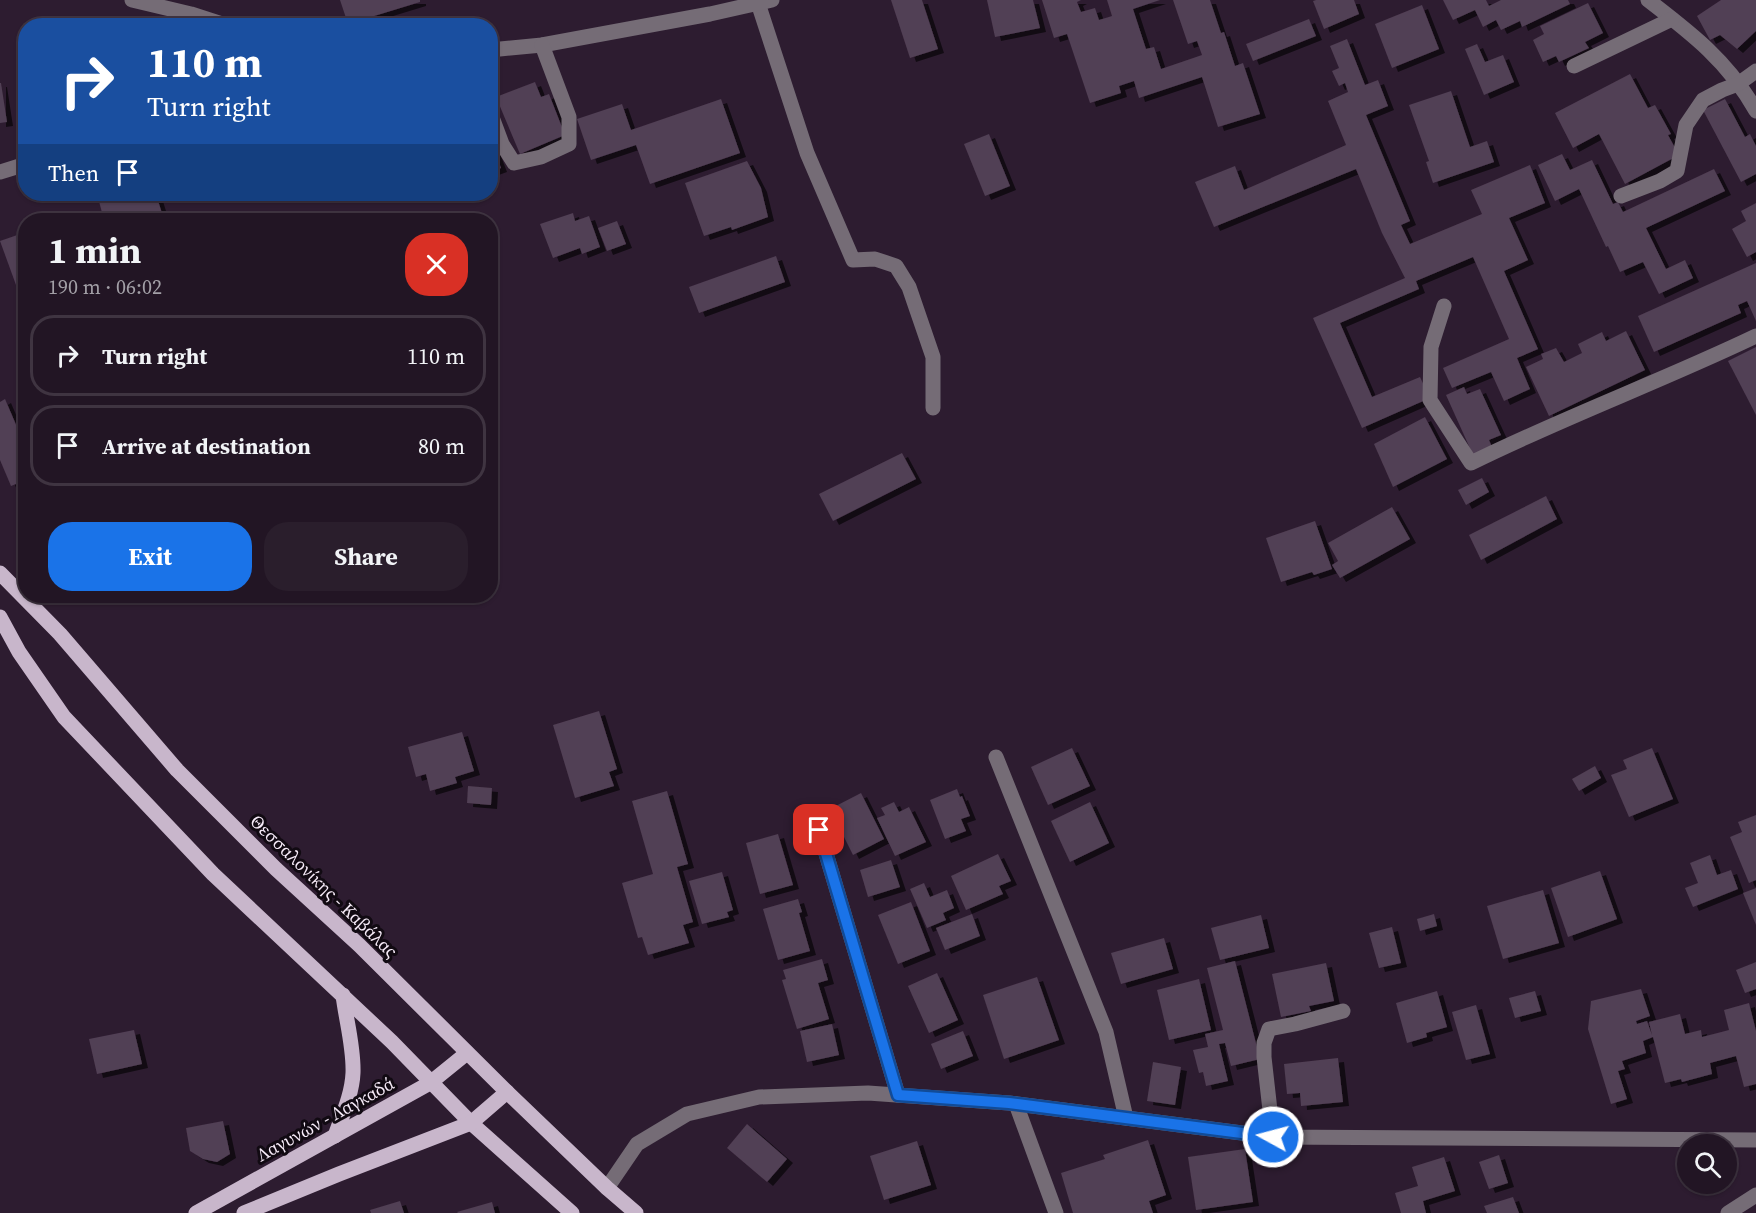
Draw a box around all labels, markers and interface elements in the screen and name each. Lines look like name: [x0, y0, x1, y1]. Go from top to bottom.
text: 110 m: [147, 33, 262, 91]
icon: right: [48, 42, 126, 120]
text: Turn right: [147, 88, 271, 125]
icon: arrive: [111, 156, 144, 189]
text: Then: [48, 158, 99, 188]
text: 1 min: [48, 226, 141, 275]
button: close: [405, 233, 468, 296]
text: 190 m · 06:02: [48, 273, 162, 301]
icon: right: [51, 339, 84, 372]
text: Turn right: [102, 341, 207, 371]
text: 110 m: [407, 341, 465, 371]
icon: arrive: [51, 429, 84, 462]
text: Arrive at destination: [102, 431, 311, 461]
text: 80 m: [418, 431, 465, 461]
button: Exit: [48, 522, 252, 591]
button: Share: [264, 522, 468, 591]
pin: [793, 804, 844, 855]
street label: Θεσσαλονίκης - Καβάλας: [245, 809, 403, 963]
icon: arrive: [802, 813, 835, 846]
street label: Λαγυνών - Λαγκαδά: [252, 1071, 398, 1167]
position arrow: [1241, 1105, 1305, 1169]
map controls: [1677, 1134, 1737, 1194]
button: search: [1677, 1134, 1737, 1194]

